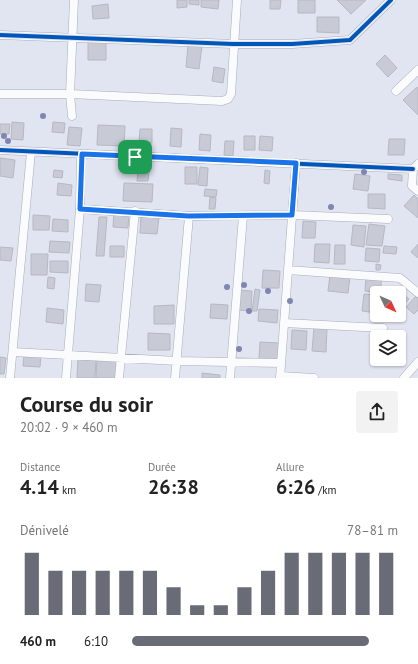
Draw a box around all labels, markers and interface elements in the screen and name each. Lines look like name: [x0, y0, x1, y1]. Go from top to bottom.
pin: [118, 140, 152, 174]
icon: arrive: [124, 146, 146, 168]
north arrow: [370, 286, 406, 322]
map controls: [370, 286, 406, 366]
button: layers: [370, 330, 406, 366]
text: Course du soir: [20, 390, 153, 418]
button: share: [356, 391, 398, 433]
text: 20:02 · 9 × 460 m: [20, 419, 117, 436]
text: Distance: [20, 460, 60, 474]
text: Durée: [148, 460, 176, 474]
text: Allure: [276, 460, 304, 474]
text: 4.14: [20, 474, 59, 500]
text: 26:38: [148, 474, 199, 500]
text: 6:26: [276, 474, 315, 500]
text: km: [59, 483, 76, 497]
text: /km: [315, 483, 336, 497]
text: Dénivelé: [20, 522, 69, 539]
text: 78–81 m: [347, 522, 398, 539]
text: 460 m: [20, 633, 56, 650]
text: 6:10: [84, 633, 108, 650]

